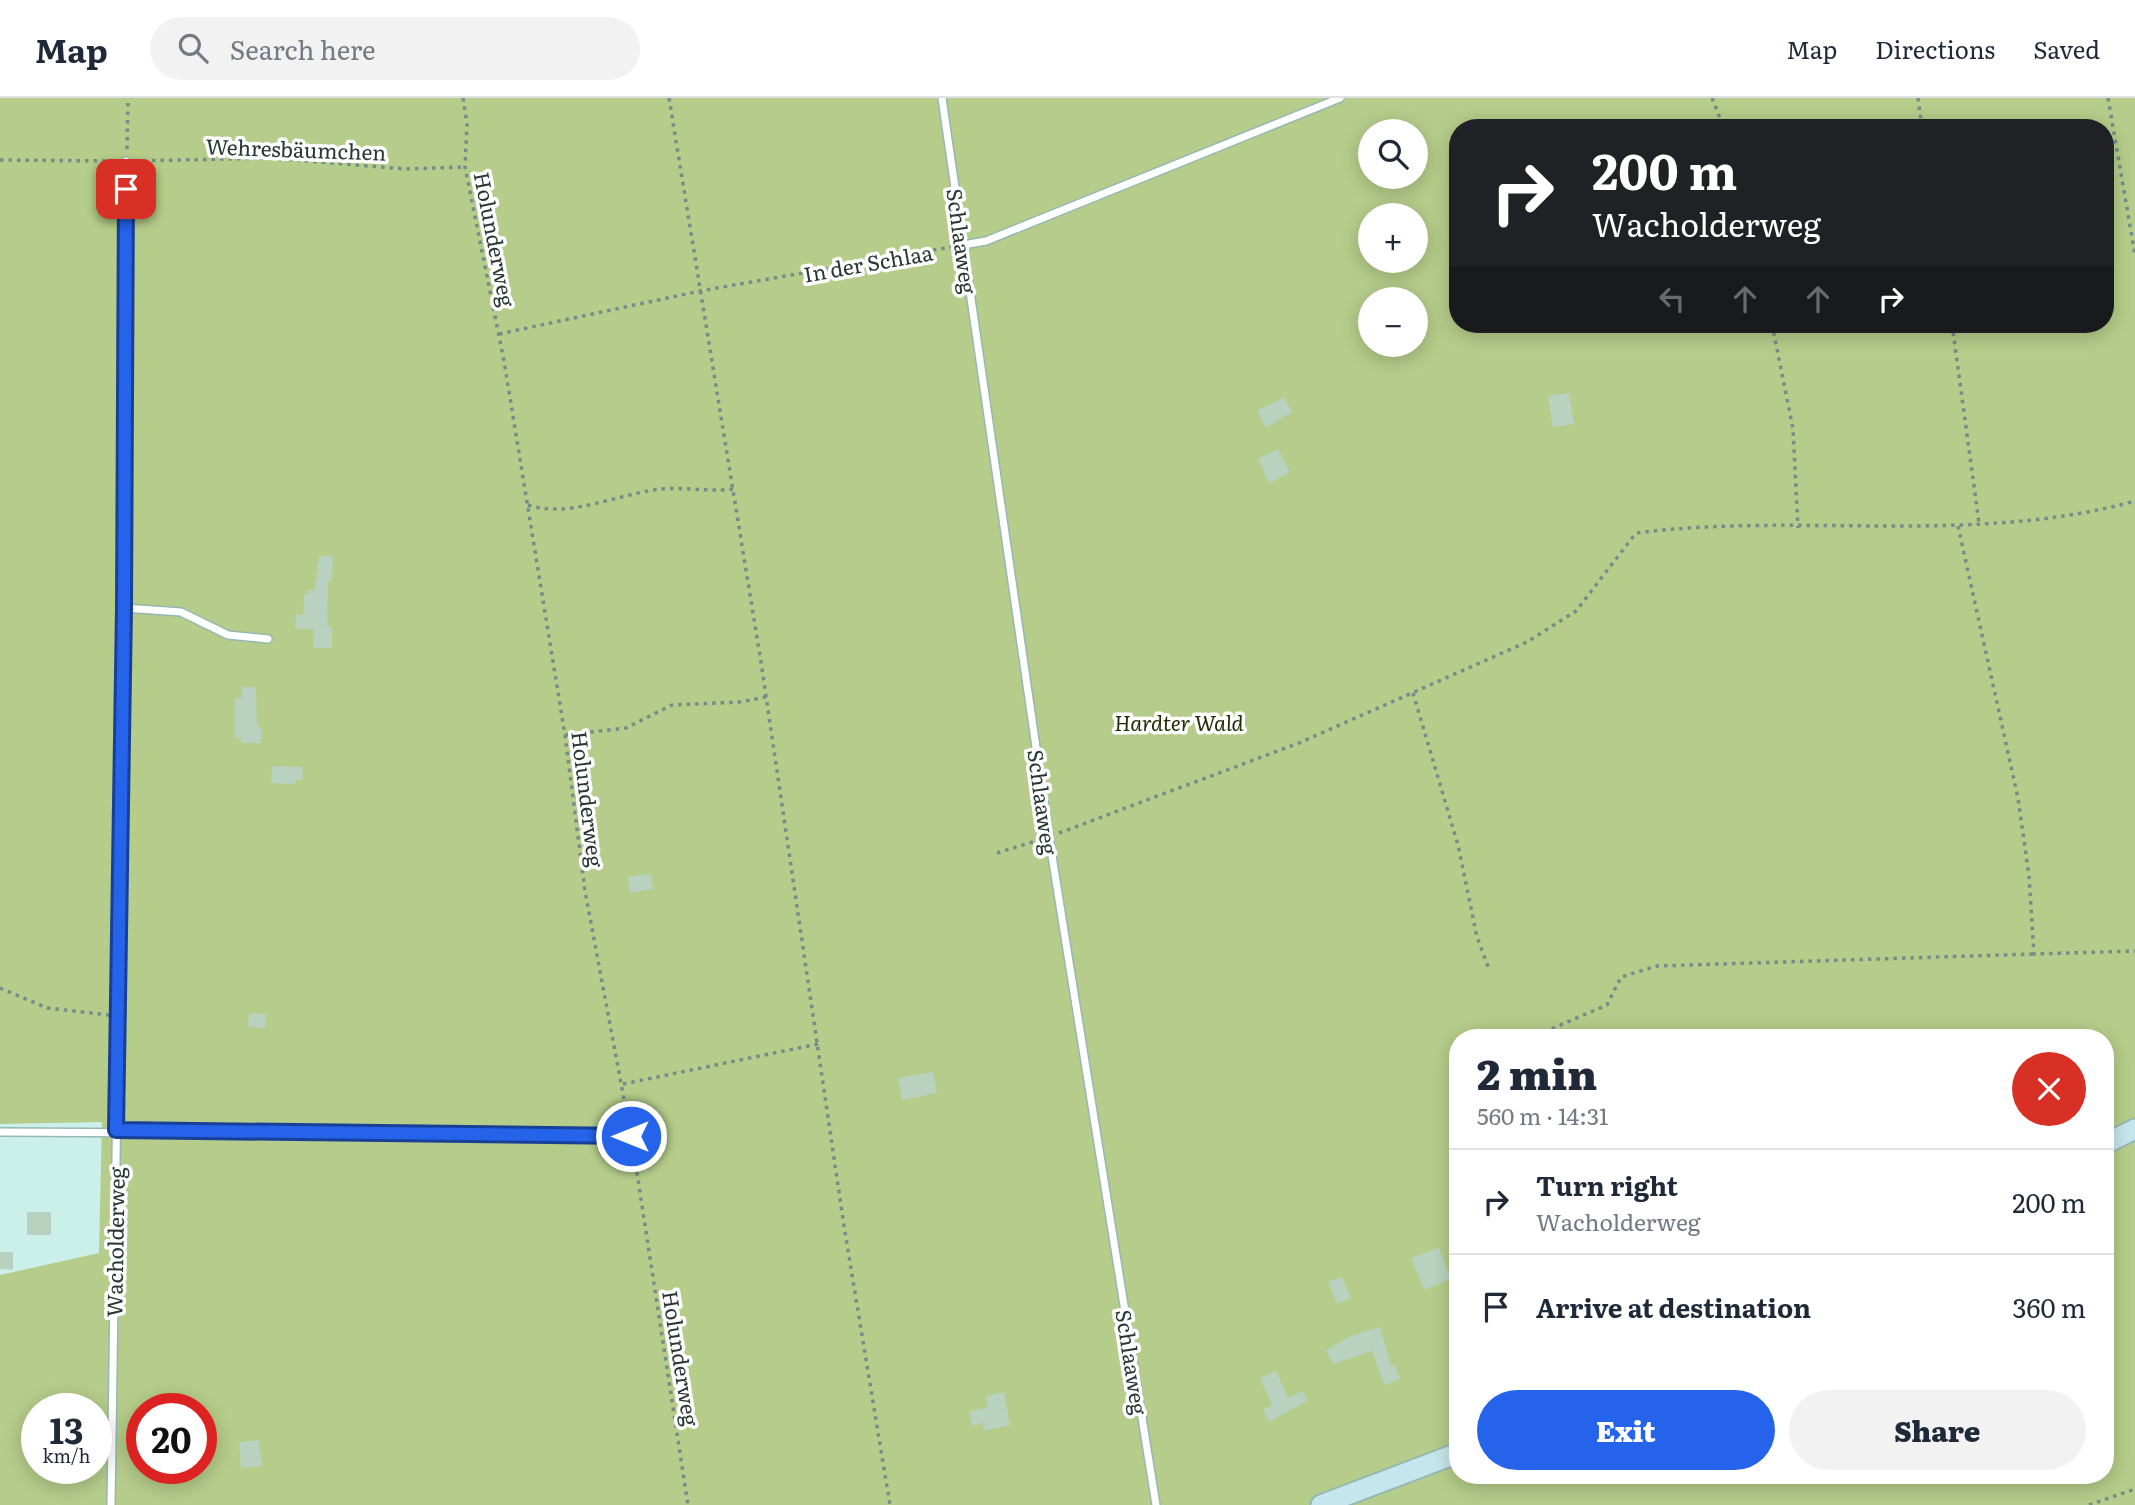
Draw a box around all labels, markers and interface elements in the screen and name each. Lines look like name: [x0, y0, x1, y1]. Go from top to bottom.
search box: [150, 17, 640, 80]
text: Map: [35, 24, 108, 73]
icon: search: [174, 29, 212, 67]
text: Search here: [230, 29, 376, 68]
text: Map: [1786, 31, 1837, 66]
text: Directions: [1875, 31, 1995, 66]
text: Saved: [2033, 31, 2100, 66]
map controls: [1358, 119, 1428, 357]
button: search: [1358, 119, 1428, 189]
street label: Wehresbäumchen: [205, 129, 387, 167]
text: 200 m: [1592, 132, 1737, 205]
icon: right: [1477, 147, 1568, 238]
pin: [96, 159, 156, 219]
street label: Holunderweg: [468, 169, 524, 309]
icon: arrive: [107, 170, 145, 208]
street label: Schlaaweg: [940, 186, 986, 296]
text: Wacholderweg: [1592, 199, 1821, 247]
button: +: [1358, 203, 1428, 273]
street label: In der Schlaa: [801, 235, 936, 289]
icon: left: [1653, 280, 1691, 318]
icon: ahead: [1726, 280, 1764, 318]
icon: ahead: [1799, 280, 1837, 318]
icon: right: [1872, 280, 1910, 318]
button: −: [1358, 287, 1428, 357]
park label: Hardter Wald: [1114, 706, 1244, 737]
street label: Holunderweg: [565, 729, 613, 869]
street label: Schlaaweg: [1021, 747, 1067, 857]
text: 2 min: [1477, 1041, 1597, 1103]
button: close: [2012, 1052, 2086, 1126]
text: 560 m · 14:31: [1477, 1098, 1608, 1132]
position arrow: [594, 1099, 668, 1173]
text: Turn right: [1536, 1165, 1678, 1204]
street label: Wacholderweg: [97, 1166, 131, 1317]
text: 200 m: [2012, 1182, 2086, 1221]
icon: right: [1477, 1183, 1515, 1221]
text: Wacholderweg: [1536, 1204, 1701, 1238]
text: Arrive at destination: [1536, 1287, 1811, 1326]
text: 360 m: [2012, 1287, 2086, 1326]
street label: Holunderweg: [656, 1288, 708, 1428]
icon: arrive: [1477, 1288, 1515, 1326]
street label: Schlaaweg: [1109, 1307, 1157, 1417]
button: Exit: [1477, 1390, 1775, 1470]
button: Share: [1789, 1390, 2086, 1470]
speed limit sign: 20: [126, 1393, 217, 1484]
text: 13: [49, 1403, 84, 1455]
text: km/h: [43, 1442, 90, 1469]

